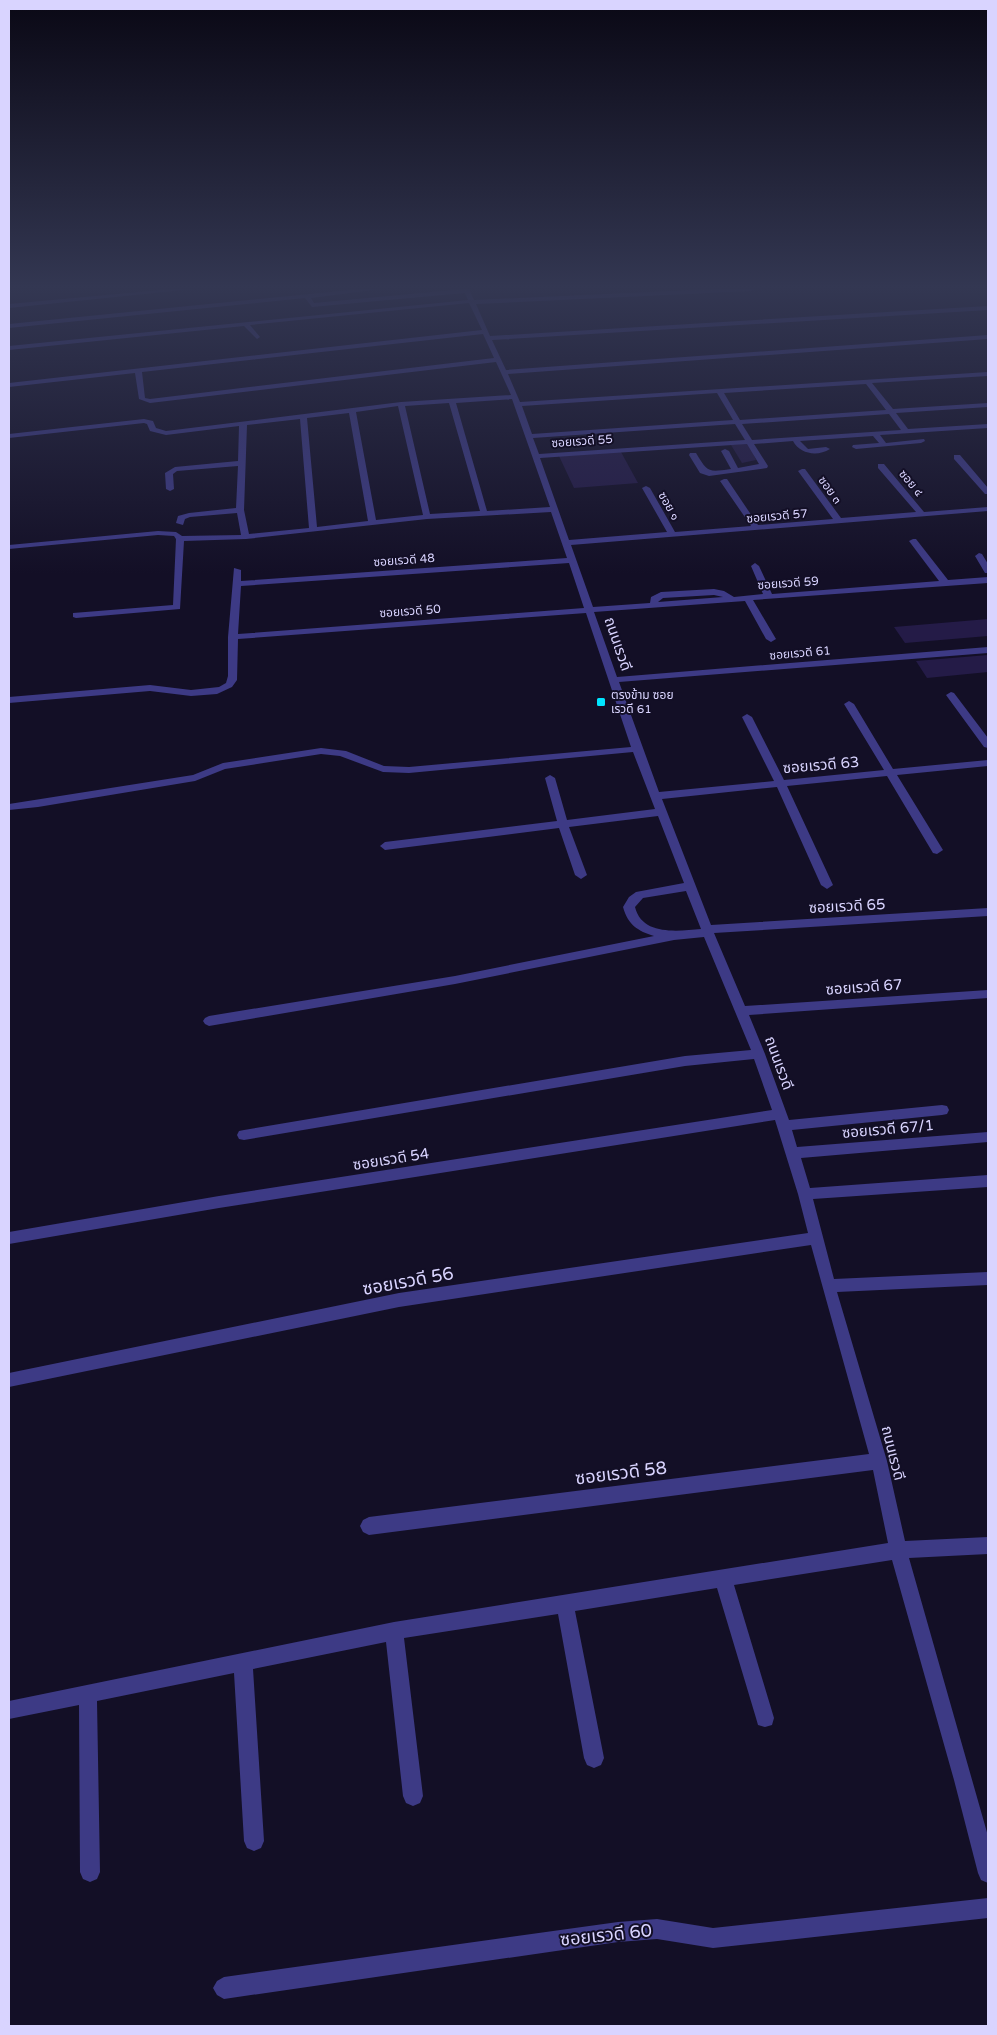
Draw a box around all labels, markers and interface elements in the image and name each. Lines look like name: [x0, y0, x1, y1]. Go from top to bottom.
street label: ซอยเรวดี 55: [551, 432, 613, 450]
street label: ซอย ๔: [896, 467, 926, 499]
street label: ซอย ๓: [815, 474, 845, 506]
street label: ซอย ๑: [655, 489, 683, 523]
street label: ซอยเรวดี 57: [746, 506, 808, 526]
street label: ซอยเรวดี 48: [373, 551, 435, 569]
street label: ซอยเรวดี 59: [757, 574, 819, 592]
street label: ซอยเรวดี 50: [379, 602, 442, 620]
street label: ถนนเรวดี: [600, 615, 636, 673]
street label: ซอยเรวดี 61: [769, 643, 831, 663]
place label: ตรงข้าม ซอย เรวดี 61: [611, 688, 674, 716]
marker: ตรงข้าม ซอย เรวดี 61: [595, 696, 607, 708]
street label: ซอยเรวดี 63: [782, 753, 860, 777]
street label: ซอยเรวดี 65: [808, 895, 886, 917]
street label: ซอยเรวดี 67: [825, 975, 903, 999]
street label: ถนนเรวดี: [761, 1034, 797, 1092]
street label: ซอยเรวดี 67/1: [841, 1116, 935, 1142]
street label: ซอยเรวดี 54: [352, 1144, 430, 1174]
street label: ซอยเรวดี 56: [361, 1262, 455, 1300]
street label: ถนนเรวดี: [878, 1424, 908, 1482]
street label: ซอยเรวดี 58: [574, 1456, 668, 1490]
street label: ซอยเรวดี 60: [559, 1919, 653, 1951]

